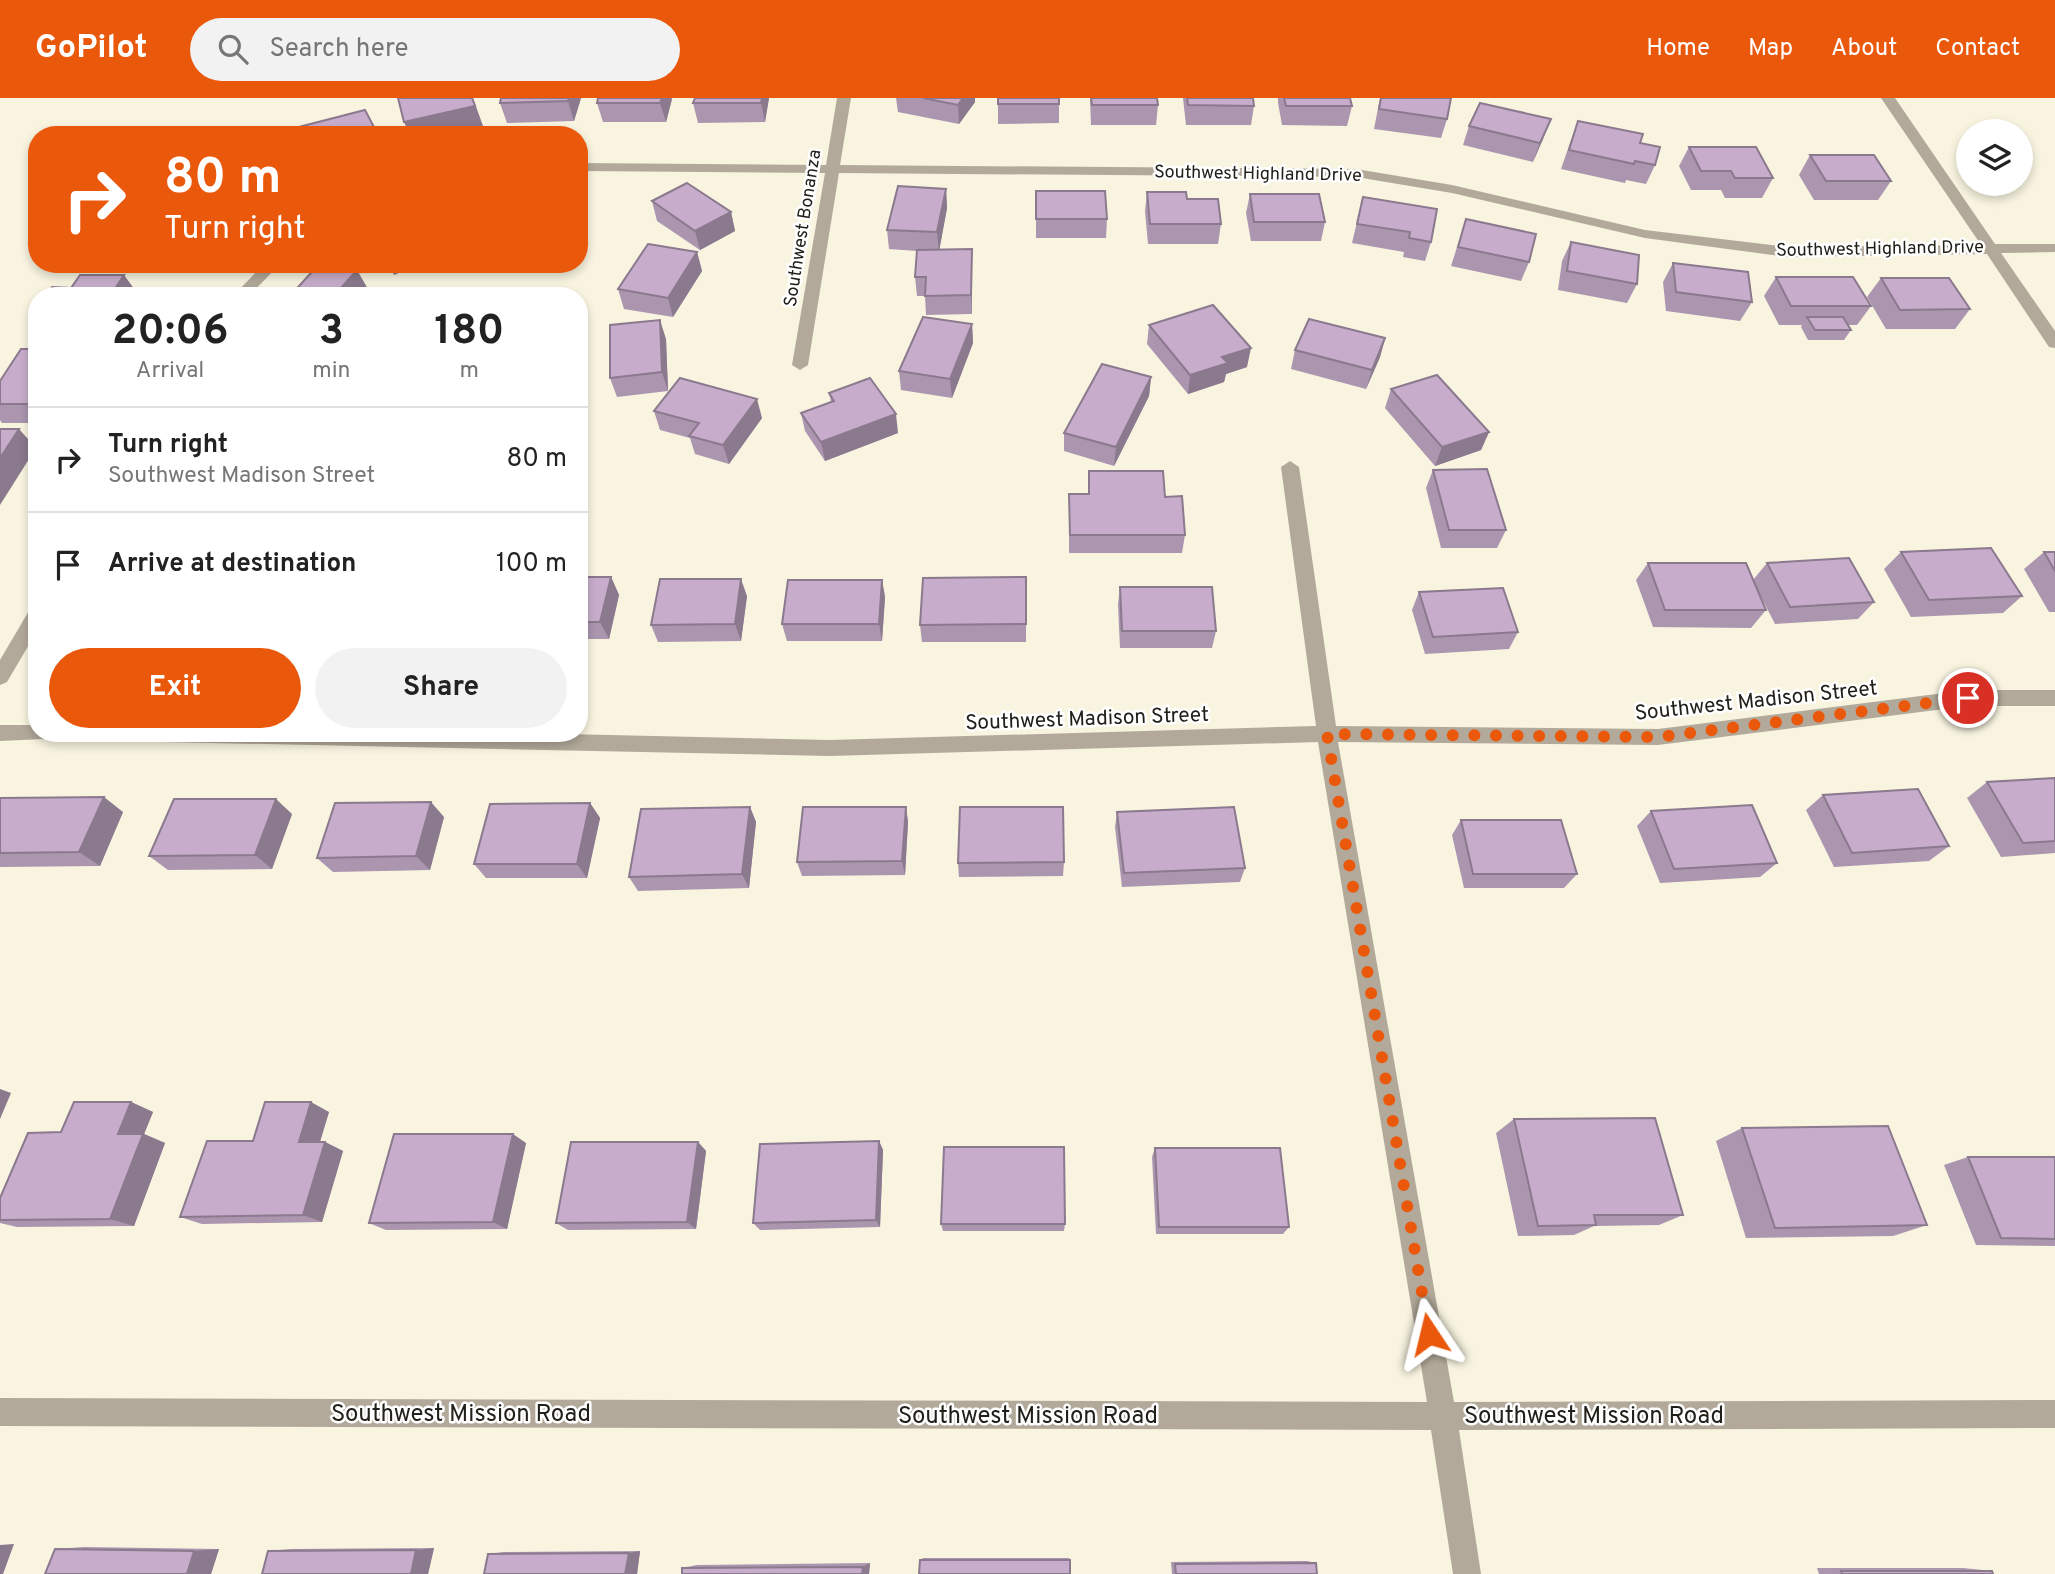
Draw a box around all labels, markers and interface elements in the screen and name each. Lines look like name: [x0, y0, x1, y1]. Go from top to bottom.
search box: [190, 18, 680, 81]
text: GoPilot: [35, 28, 148, 70]
icon: search: [214, 30, 252, 68]
text: Search here: [270, 33, 408, 66]
text: Home: [1646, 34, 1710, 64]
text: Map: [1748, 34, 1793, 64]
text: About: [1831, 34, 1897, 64]
text: Contact: [1935, 34, 2020, 64]
map controls: [1956, 119, 2033, 196]
button: layers: [1956, 119, 2033, 196]
street label: Southwest Bonanza: [780, 148, 827, 309]
text: 80 m: [164, 149, 281, 211]
icon: right: [49, 154, 140, 245]
street label: Southwest Highland Drive: [1154, 161, 1362, 188]
text: Turn right: [164, 210, 306, 250]
street label: Southwest Highland Drive: [1776, 236, 1984, 263]
text: 20:06: [112, 306, 229, 359]
text: 3: [319, 306, 344, 359]
text: 180: [434, 306, 504, 359]
text: Arrival: [136, 357, 204, 386]
text: min: [312, 357, 351, 386]
text: m: [459, 357, 479, 386]
text: Turn right: [108, 429, 228, 462]
icon: right: [49, 441, 87, 479]
text: 80 m: [507, 443, 567, 476]
text: Southwest Madison Street: [108, 462, 375, 491]
icon: arrive: [49, 546, 87, 584]
text: Arrive at destination: [108, 548, 356, 581]
text: 100 m: [496, 548, 567, 581]
button: Exit: [49, 648, 301, 728]
button: Share: [315, 648, 567, 728]
pin: [1938, 668, 1998, 728]
street label: Southwest Madison Street: [1633, 675, 1879, 728]
icon: arrive: [1949, 679, 1987, 717]
street label: Southwest Madison Street: [965, 702, 1209, 737]
position arrow: [1392, 1297, 1466, 1371]
street label: Southwest Mission Road: [331, 1400, 591, 1430]
street label: Southwest Mission Road: [898, 1402, 1158, 1432]
street label: Southwest Mission Road: [1464, 1402, 1724, 1432]

